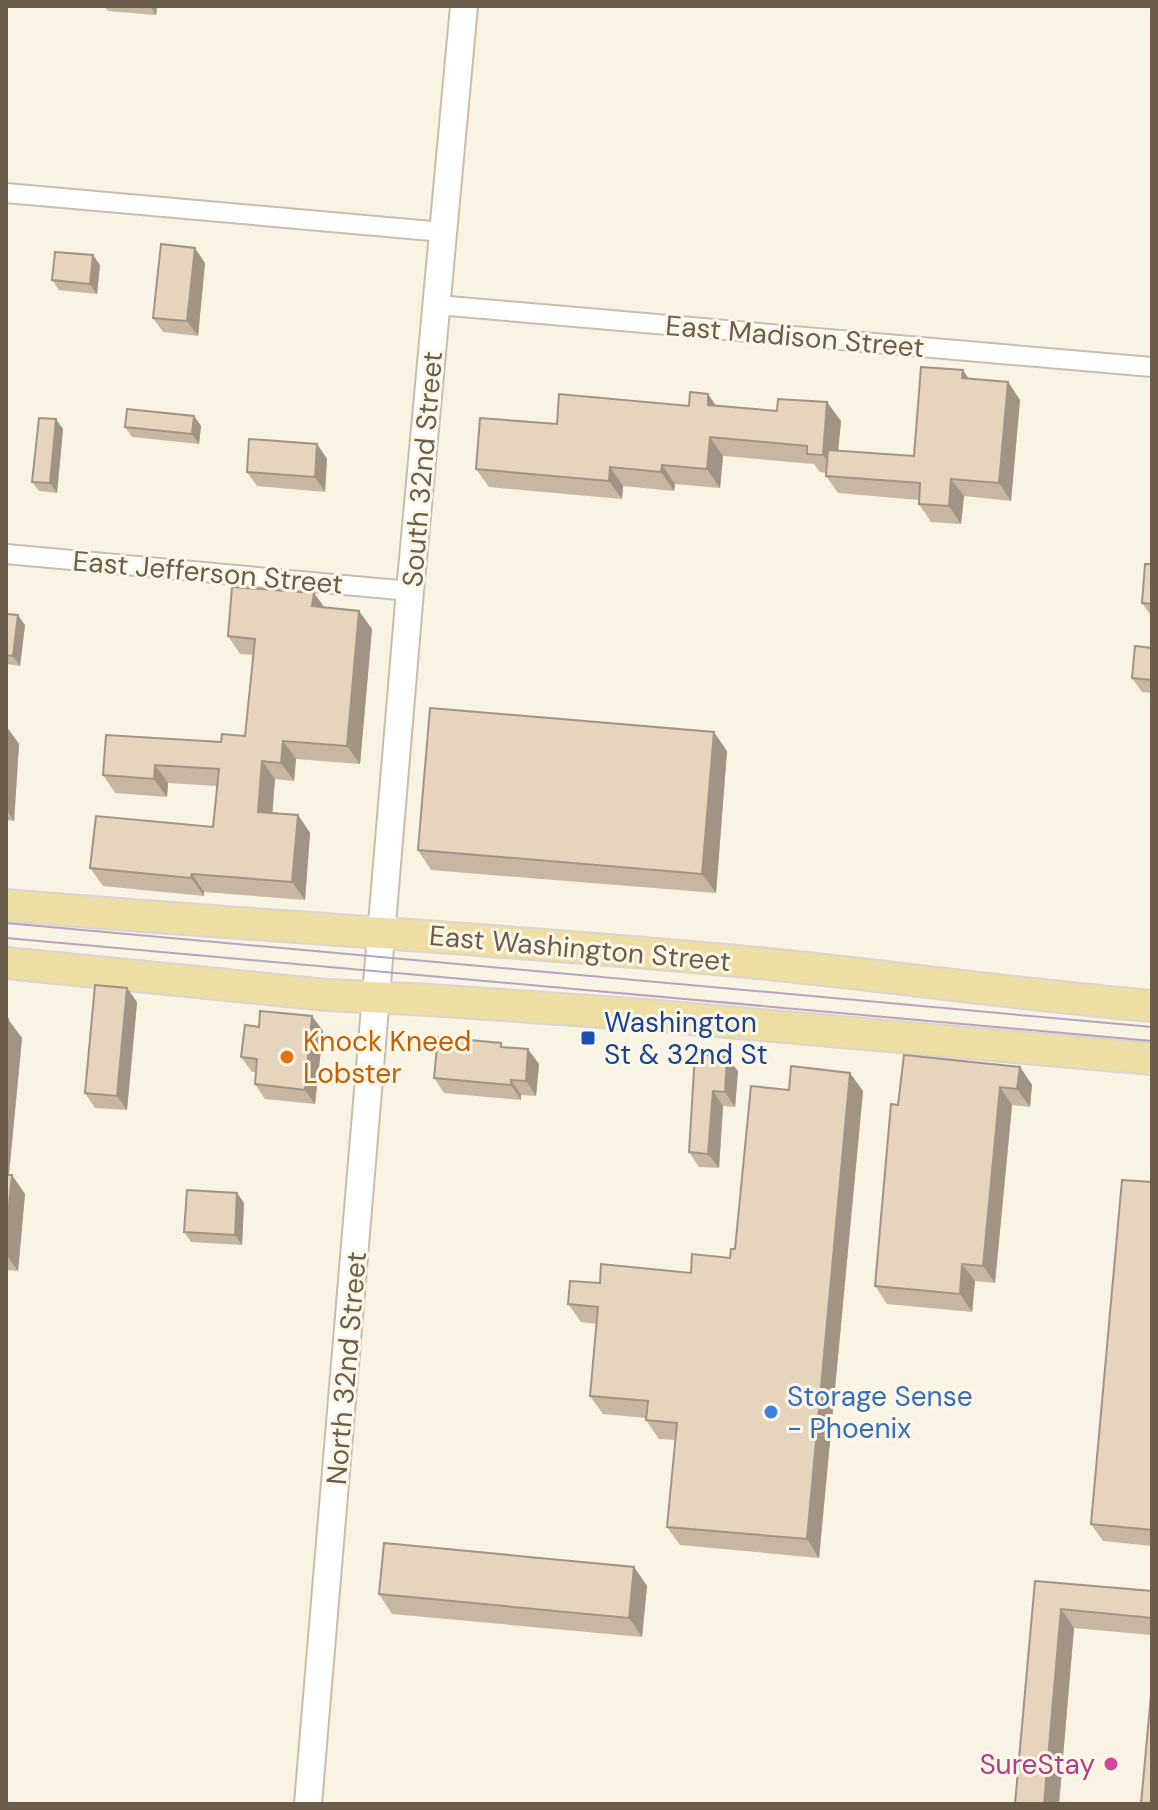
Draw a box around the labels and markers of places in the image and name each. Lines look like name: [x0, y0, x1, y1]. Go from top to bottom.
place label: Washington St & 32nd St: [604, 1004, 768, 1073]
place label: Knock Kneed Lobster: [303, 1023, 471, 1092]
marker: Washington St & 32nd St: [579, 1029, 597, 1047]
marker: Knock Kneed Lobster: [278, 1048, 296, 1066]
place label: Storage Sense - Phoenix: [787, 1378, 973, 1447]
marker: Storage Sense - Phoenix: [762, 1403, 780, 1421]
place label: SureStay: [979, 1746, 1095, 1783]
marker: SureStay: [1102, 1755, 1120, 1773]

